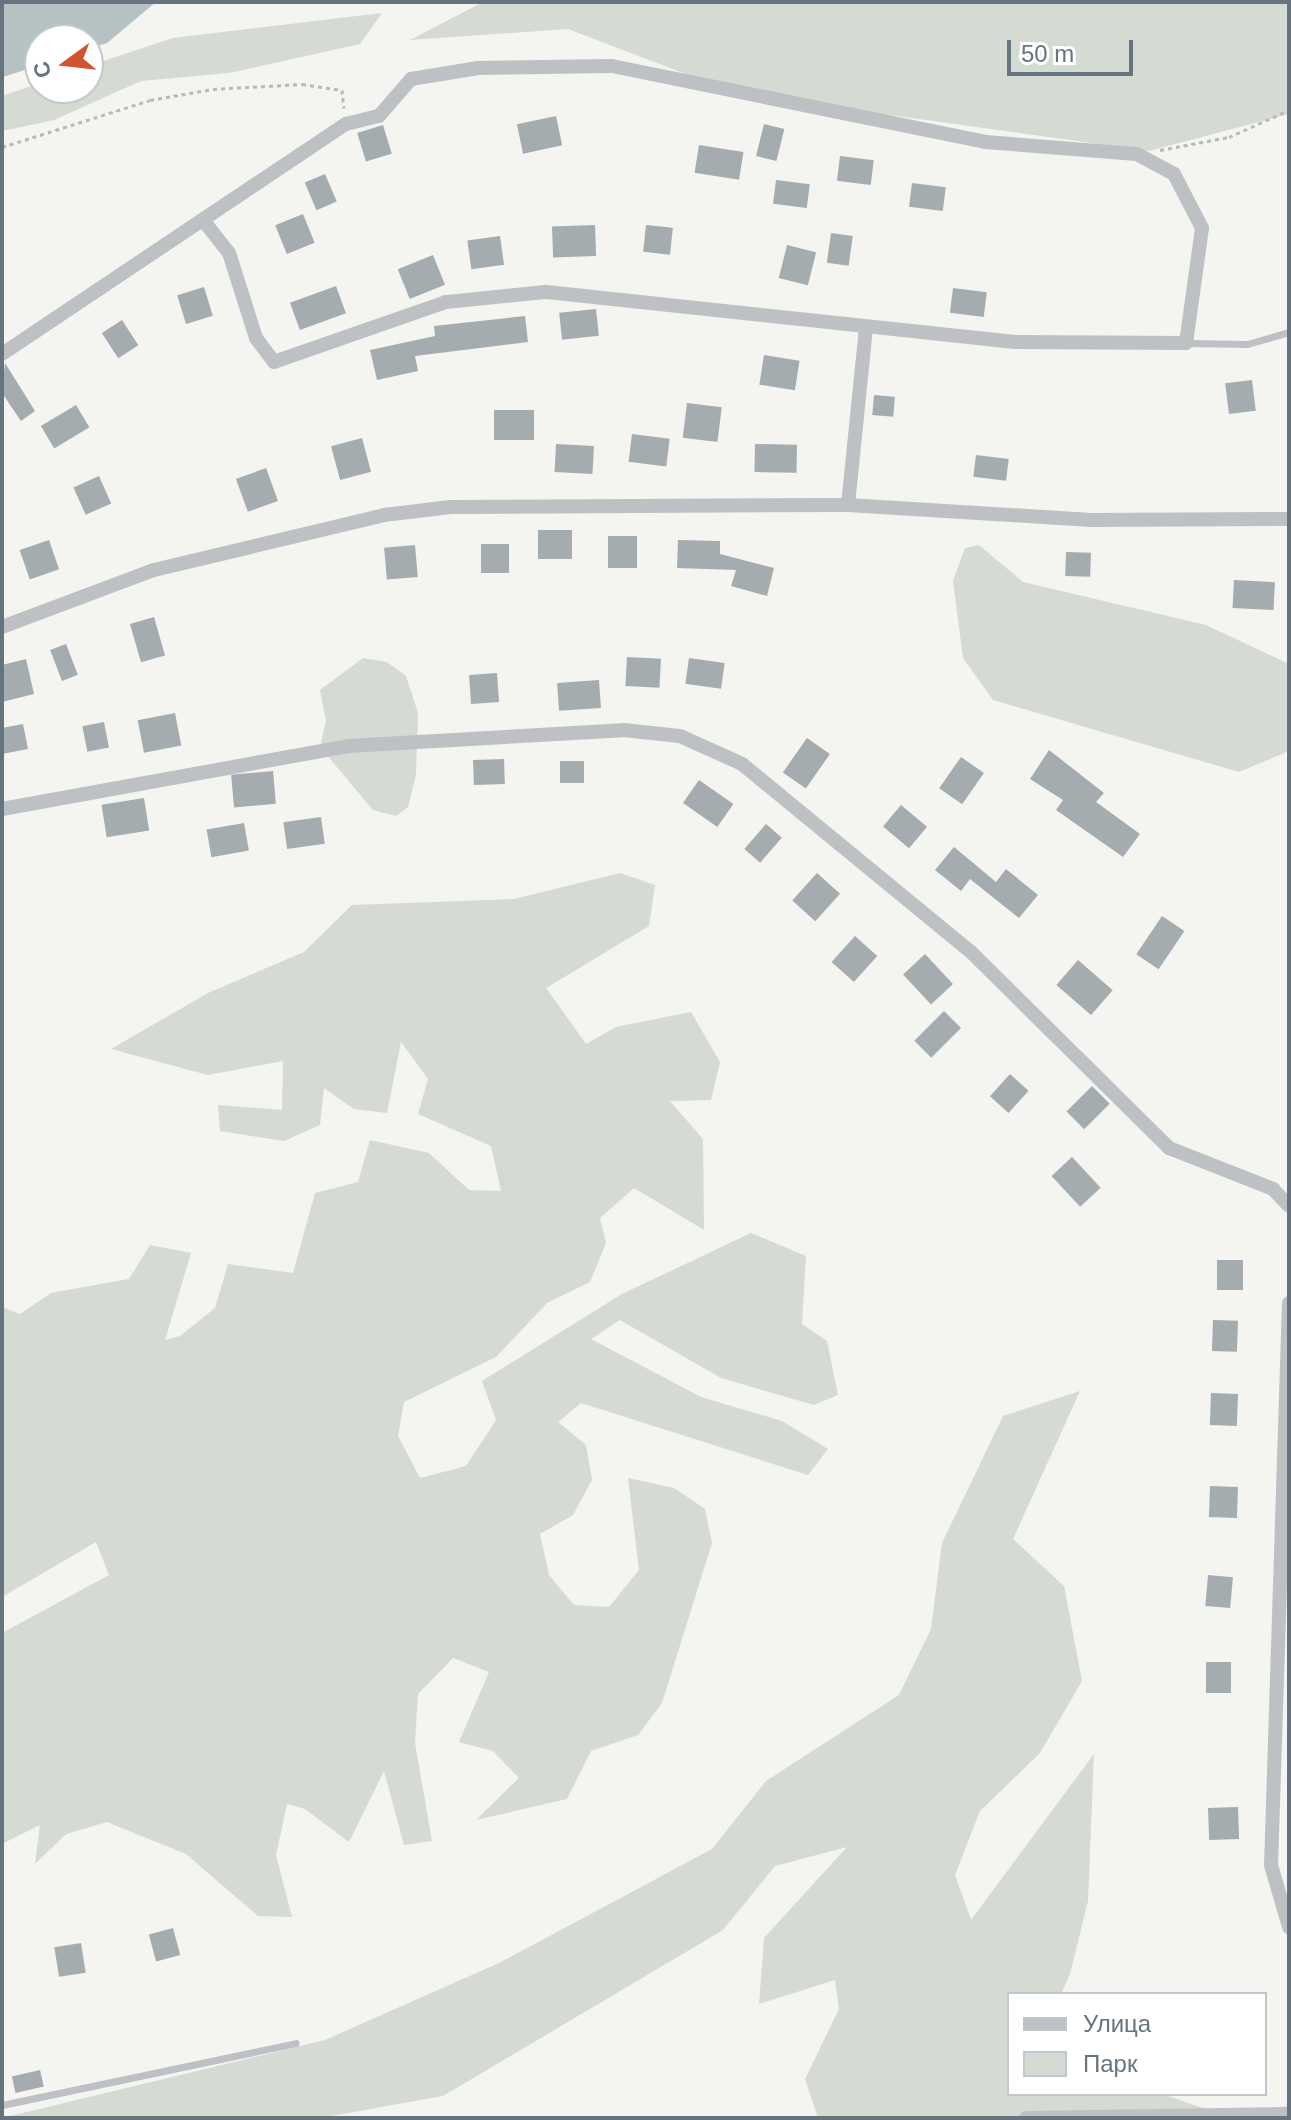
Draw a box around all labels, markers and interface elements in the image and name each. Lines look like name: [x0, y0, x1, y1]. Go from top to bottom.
north arrow: [24, 24, 104, 104]
scale bar: [1011, 24, 1137, 74]
text: 50 m: [1021, 40, 1074, 67]
text: С: [28, 59, 56, 81]
legend: [1007, 1992, 1267, 2096]
text: Улица: [1083, 2010, 1151, 2037]
text: Парк: [1083, 2050, 1137, 2077]

